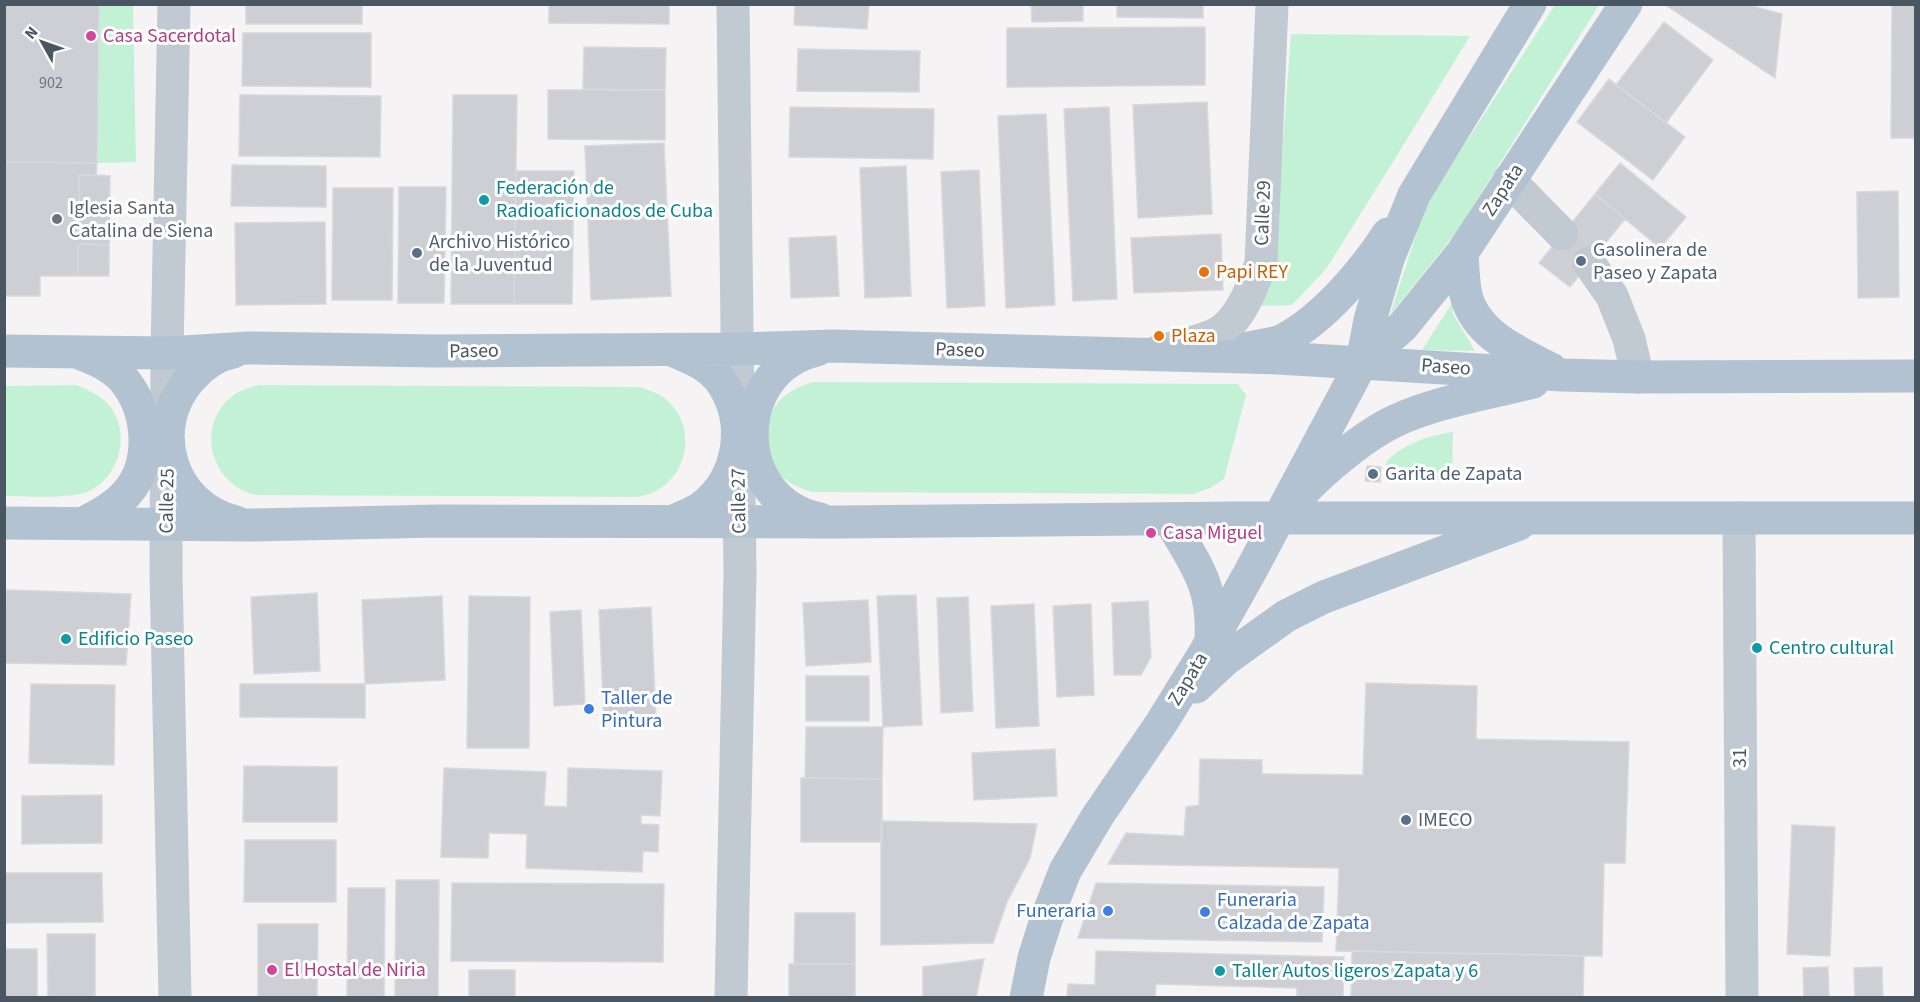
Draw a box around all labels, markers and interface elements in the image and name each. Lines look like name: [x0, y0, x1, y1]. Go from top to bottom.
north arrow: [12, 12, 72, 72]
text: N: [19, 22, 43, 44]
place label: Casa Sacerdotal: [103, 22, 236, 50]
marker: Casa Sacerdotal: [84, 29, 98, 43]
house number: 902: [39, 72, 63, 94]
street label: Zapata: [1476, 158, 1530, 222]
place label: Federación de Radioaficionados de Cuba: [496, 174, 713, 225]
street label: Calle 29: [1248, 180, 1278, 246]
marker: Federación de Radioaficionados de Cuba: [477, 193, 491, 207]
place label: Iglesia Santa Catalina de Siena: [69, 194, 213, 245]
marker: Iglesia Santa Catalina de Siena: [50, 212, 64, 226]
place label: Archivo Histórico de la Juventud: [429, 228, 570, 279]
place label: Gasolinera de Paseo y Zapata: [1593, 236, 1718, 287]
marker: Archivo Histórico de la Juventud: [410, 246, 424, 260]
marker: Gasolinera de Paseo y Zapata: [1574, 254, 1588, 268]
place label: Papi REY: [1216, 258, 1288, 286]
marker: Papi REY: [1197, 265, 1211, 279]
place label: Plaza: [1171, 322, 1216, 350]
marker: Plaza: [1152, 329, 1166, 343]
street label: Paseo: [935, 335, 985, 365]
street label: Paseo: [449, 337, 499, 365]
street label: Paseo: [1420, 351, 1472, 383]
place label: Garita de Zapata: [1385, 460, 1522, 488]
marker: Garita de Zapata: [1366, 467, 1380, 481]
street label: Calle 25: [152, 468, 182, 534]
street label: Calle 27: [724, 468, 754, 534]
place label: Casa Miguel: [1163, 519, 1262, 547]
marker: Casa Miguel: [1144, 526, 1158, 540]
place label: Edificio Paseo: [78, 625, 194, 653]
marker: Edificio Paseo: [59, 632, 73, 646]
place label: Centro cultural: [1769, 634, 1894, 662]
marker: Centro cultural: [1750, 641, 1764, 655]
street label: Zapata: [1161, 647, 1215, 711]
place label: Taller de Pintura: [601, 684, 673, 735]
marker: Taller de Pintura: [582, 702, 596, 716]
street label: 31: [1726, 748, 1754, 768]
place label: IMECO: [1418, 806, 1472, 834]
marker: IMECO: [1399, 813, 1413, 827]
place label: Funeraria Calzada de Zapata: [1217, 886, 1370, 937]
place label: Funeraria: [1016, 897, 1096, 925]
marker: Funeraria: [1101, 904, 1115, 918]
marker: Funeraria Calzada de Zapata: [1198, 905, 1212, 919]
place label: El Hostal de Niria: [284, 956, 426, 984]
place label: Taller Autos ligeros Zapata y 6: [1232, 957, 1478, 985]
marker: El Hostal de Niria: [265, 963, 279, 977]
marker: Taller Autos ligeros Zapata y 6: [1213, 964, 1227, 978]

